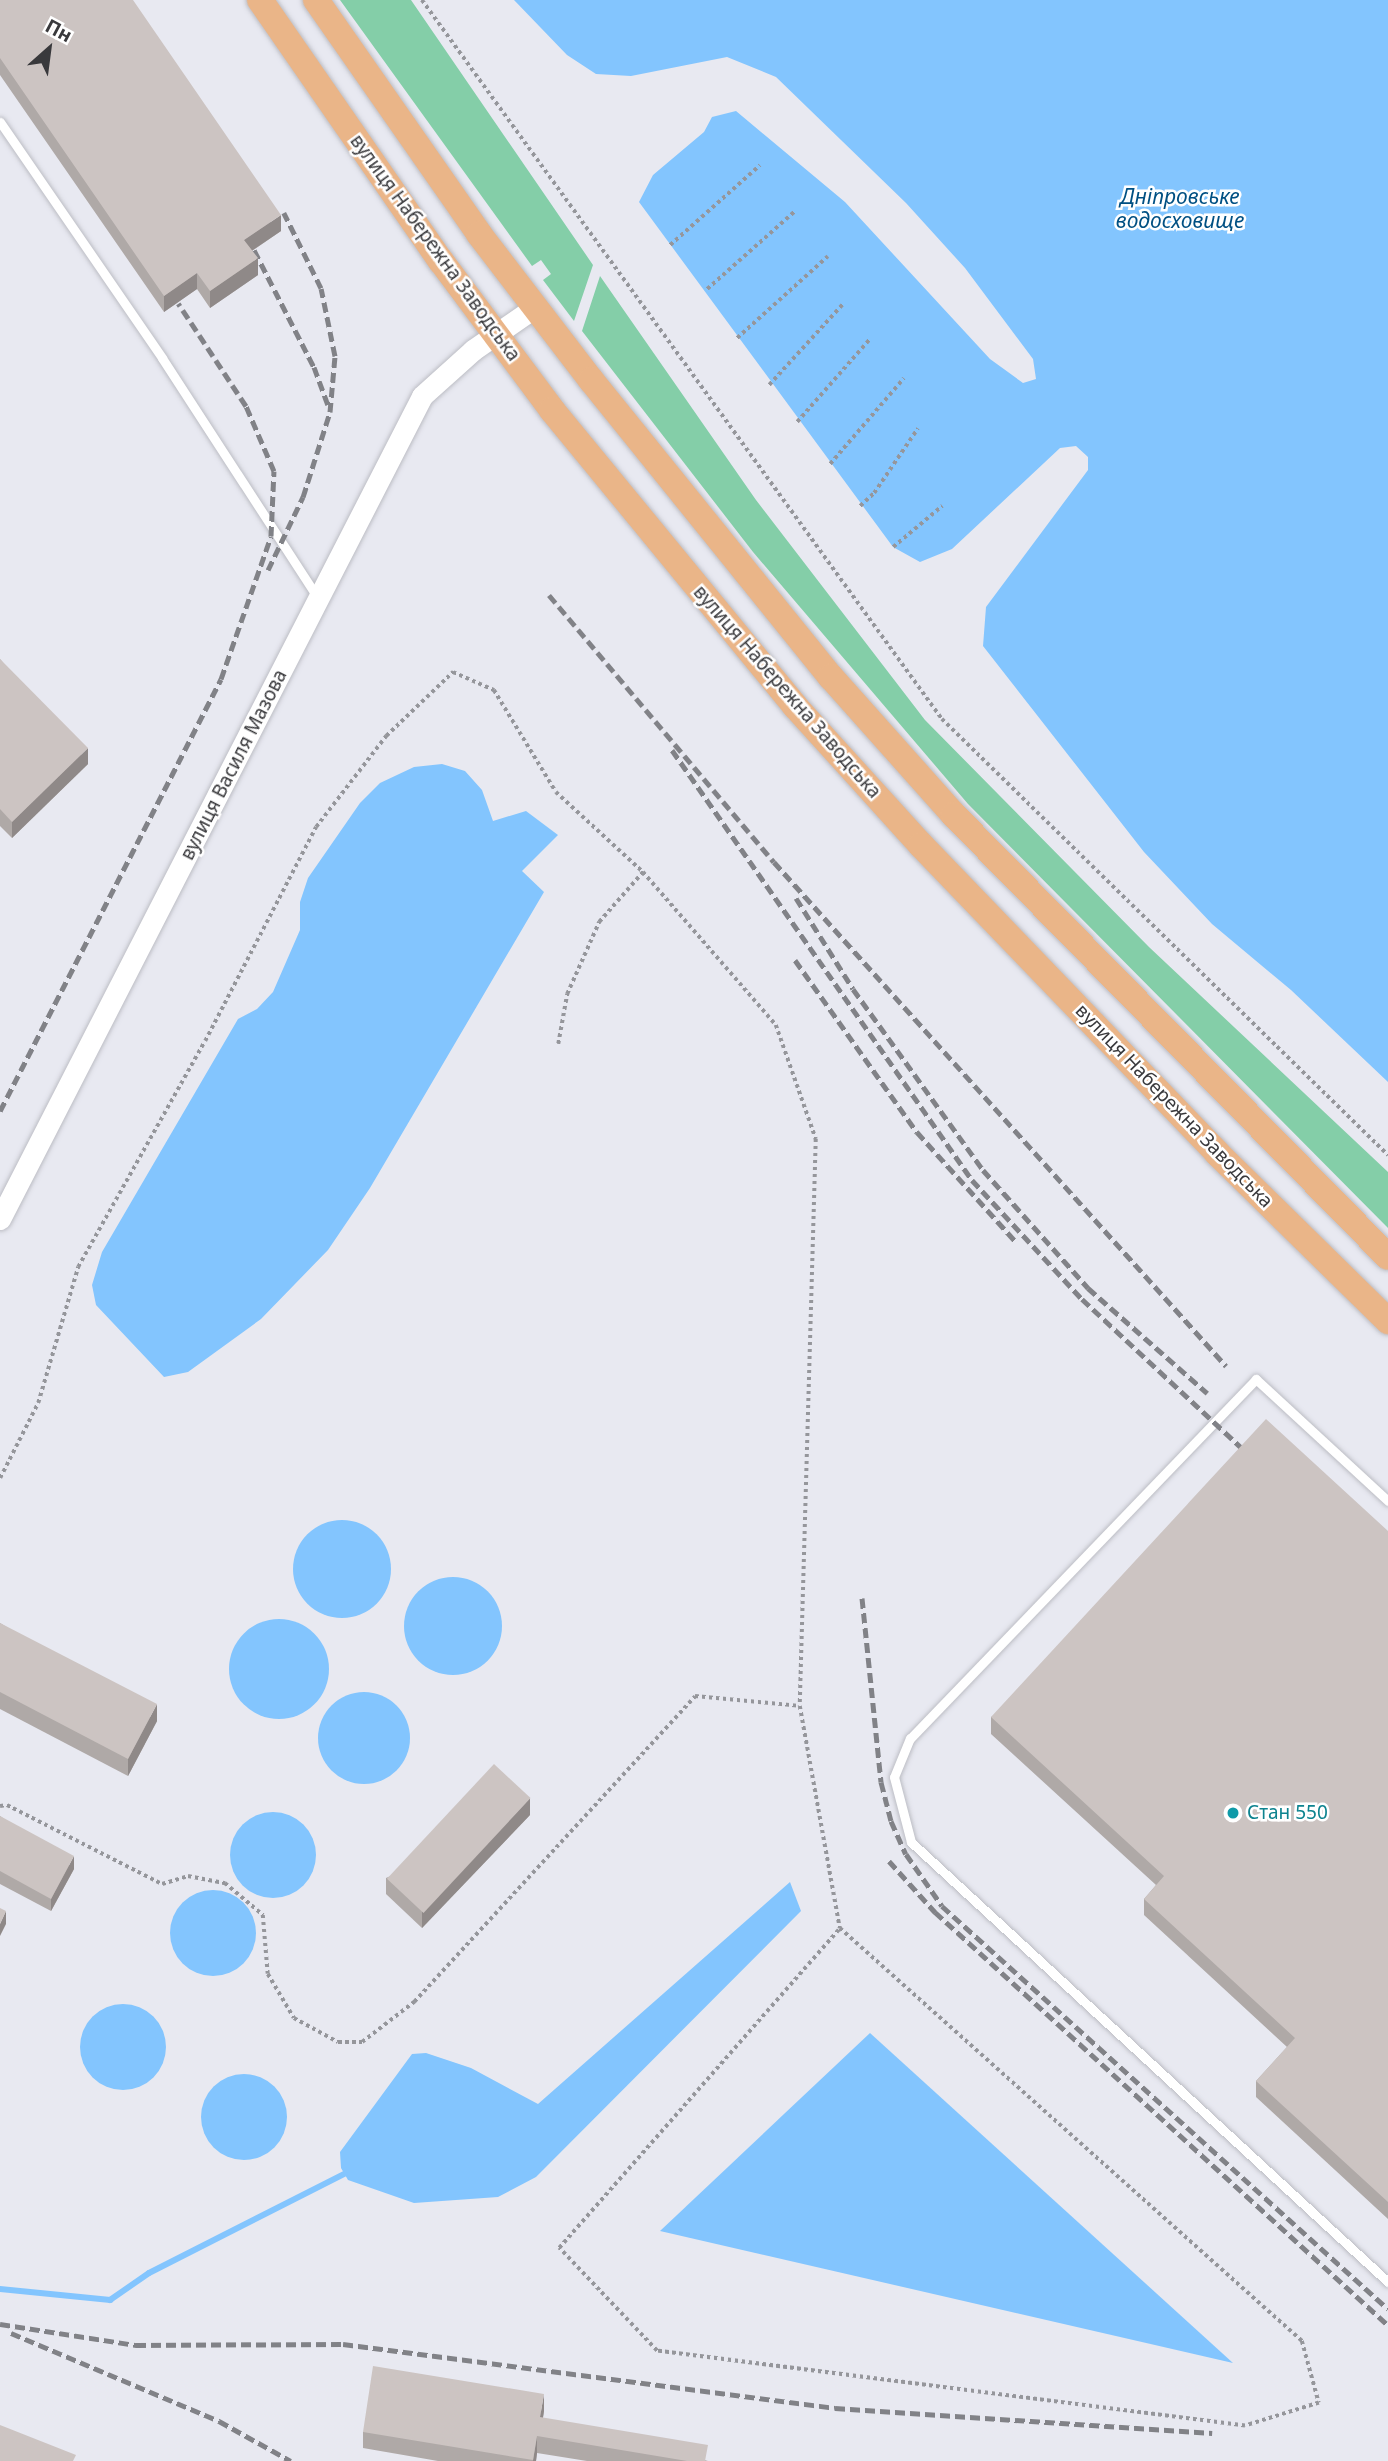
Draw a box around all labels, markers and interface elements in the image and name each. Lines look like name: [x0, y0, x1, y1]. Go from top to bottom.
text: Пн: [41, 13, 77, 48]
north arrow: [14, 14, 84, 84]
street label: вулиця Набережна Заводська: [345, 130, 525, 366]
water label: Дніпровське водосховище: [1116, 183, 1244, 233]
street label: вулиця Набережна Заводська: [688, 581, 886, 803]
street label: вулиця Василя Мазова: [176, 666, 292, 864]
street label: вулиця Набережна Заводська: [1071, 999, 1277, 1213]
place label: Стан 550: [1247, 1802, 1328, 1824]
marker: Стан 550: [1225, 1805, 1241, 1821]

